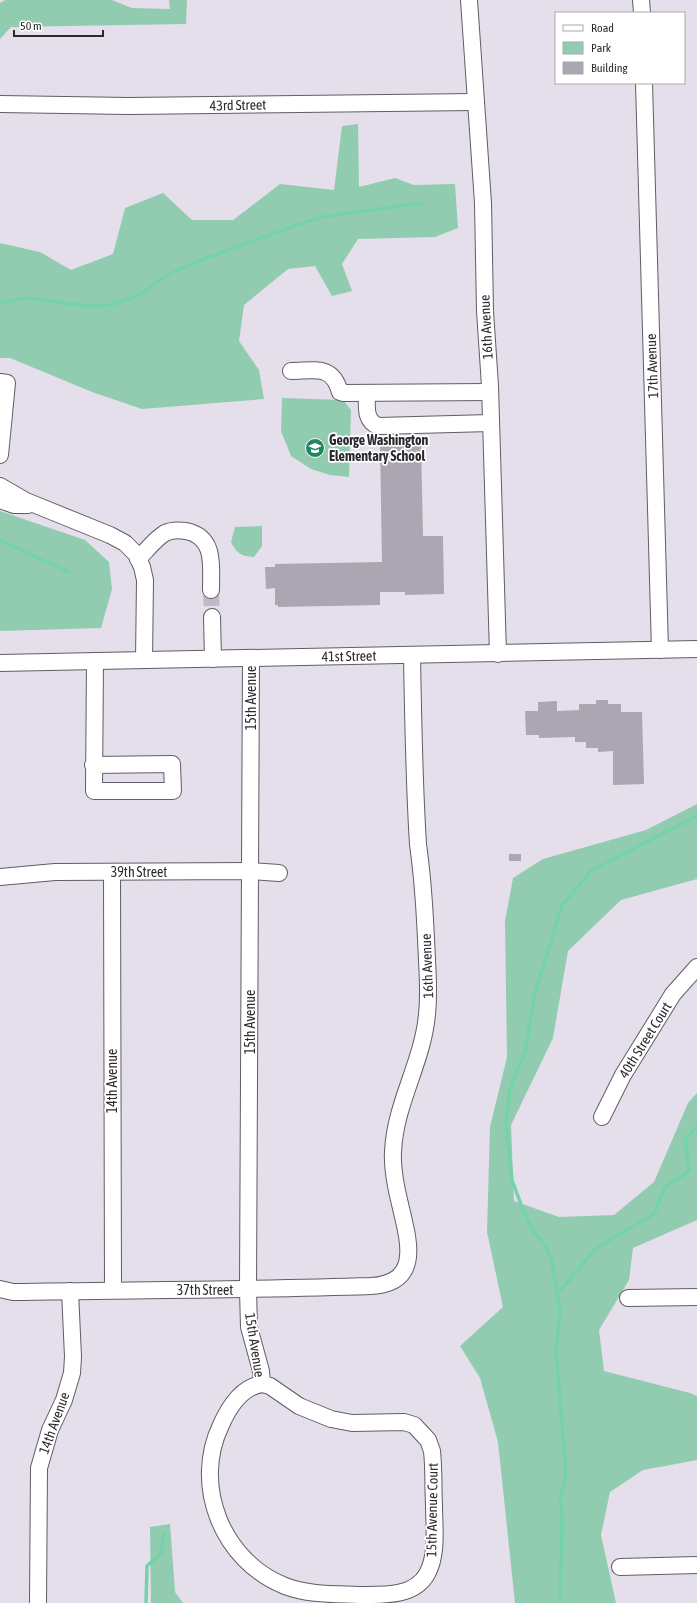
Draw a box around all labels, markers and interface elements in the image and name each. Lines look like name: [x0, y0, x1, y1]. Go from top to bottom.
scale bar: [14, 12, 103, 38]
legend: [555, 12, 685, 84]
text: 50 m: [20, 19, 42, 33]
text: Road: [591, 21, 614, 35]
text: Park: [591, 41, 612, 55]
text: Building: [591, 61, 629, 75]
street label: 43rd Street: [210, 97, 266, 113]
street label: 16th Avenue: [476, 294, 496, 360]
street label: 17th Avenue: [643, 333, 661, 399]
place label: George Washington Elementary School: [329, 432, 428, 464]
school or university icon: George Washington Elementary School: [304, 437, 326, 459]
street label: 41st Street: [321, 648, 377, 664]
street label: 15th Avenue: [243, 666, 259, 730]
street label: 39th Street: [111, 864, 167, 880]
street label: 16th Avenue: [418, 933, 436, 999]
street label: 15th Avenue: [242, 990, 258, 1054]
street label: 40th Street Court: [615, 999, 675, 1081]
street label: 14th Avenue: [104, 1049, 120, 1113]
street label: 37th Street: [177, 1282, 233, 1298]
street label: 15th Avenue: [242, 1312, 268, 1378]
street label: 14th Avenue: [35, 1390, 73, 1456]
street label: 15th Avenue Court: [423, 1463, 441, 1557]

